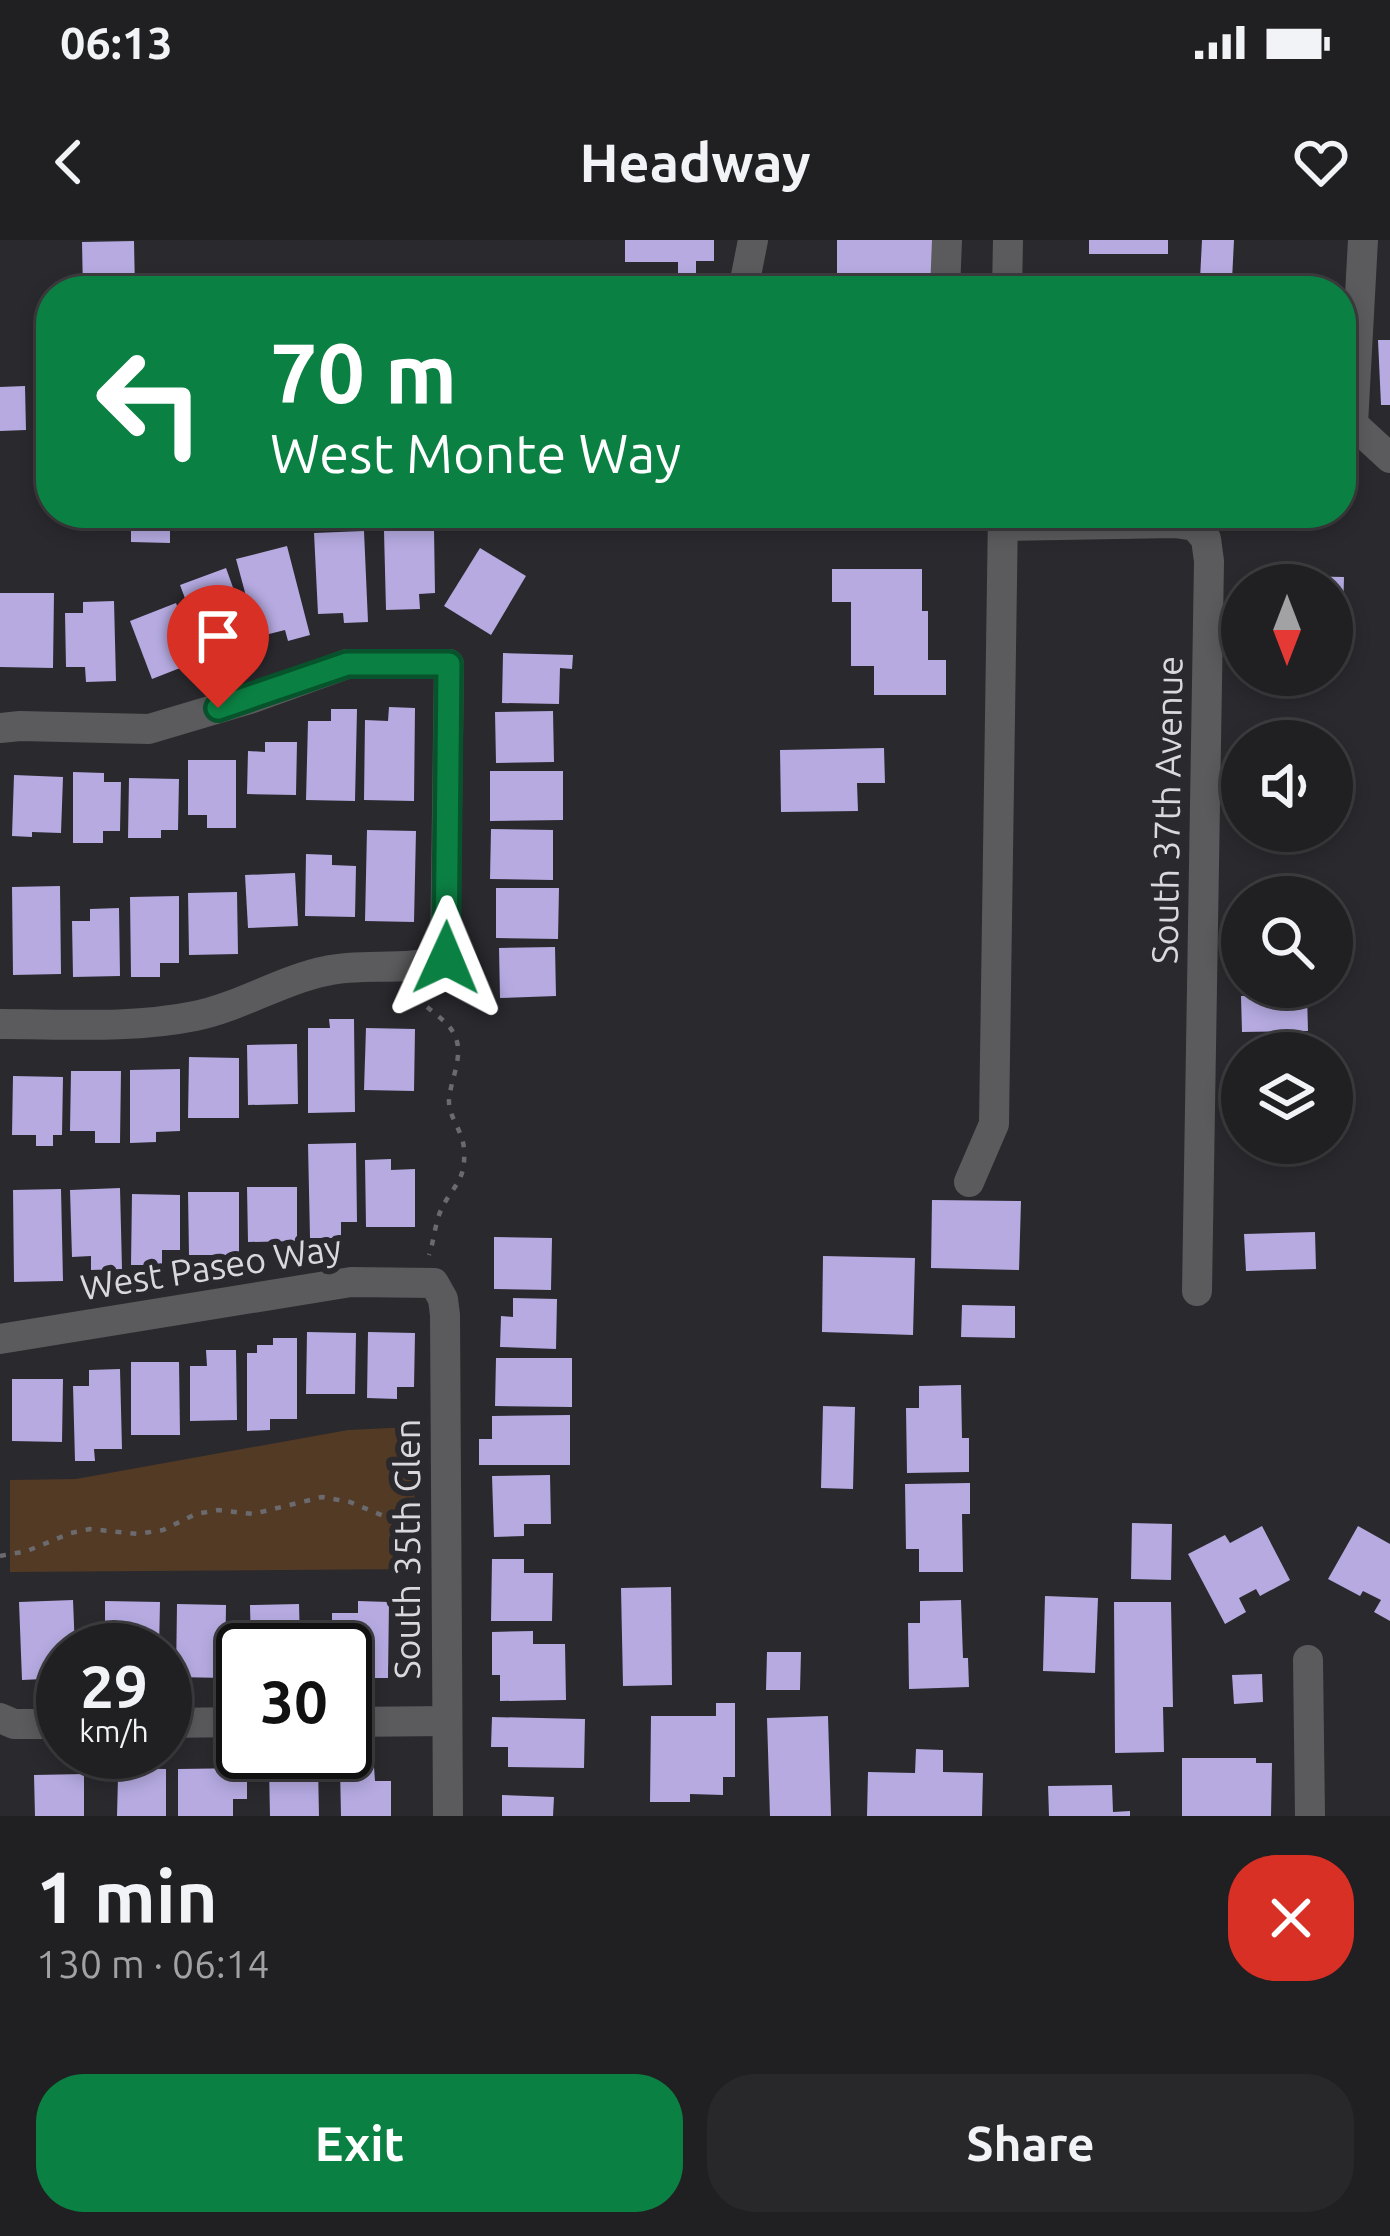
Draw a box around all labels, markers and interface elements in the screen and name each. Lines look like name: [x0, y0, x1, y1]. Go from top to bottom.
text: 06:13: [60, 17, 173, 68]
icon: back: [36, 129, 102, 195]
icon: heart: [1288, 129, 1354, 195]
text: Headway: [579, 132, 811, 192]
icon: left: [72, 324, 228, 480]
text: 70 m: [270, 325, 457, 419]
text: West Monte Way: [270, 423, 681, 483]
north arrow: [1221, 564, 1353, 696]
map controls: [1221, 564, 1353, 1164]
pin: [167, 585, 269, 708]
icon: arrive: [185, 603, 251, 669]
street label: South 37th Avenue: [1143, 656, 1190, 964]
button: sound: [1221, 720, 1353, 852]
button: search: [1221, 876, 1353, 1008]
position arrow: [383, 895, 509, 1021]
button: layers: [1221, 1032, 1353, 1164]
street label: West Paseo Way: [78, 1226, 344, 1307]
street label: South 35th Glen: [386, 1419, 427, 1679]
speed limit sign: 30: [216, 1623, 372, 1779]
text: 29: [80, 1652, 148, 1719]
text: km/h: [79, 1714, 149, 1748]
button: close: [1228, 1855, 1354, 1981]
text: 1 min: [36, 1856, 218, 1937]
text: 130 m · 06:14: [36, 1942, 270, 1985]
button: Exit: [36, 2074, 683, 2212]
button: Share: [707, 2074, 1354, 2212]

